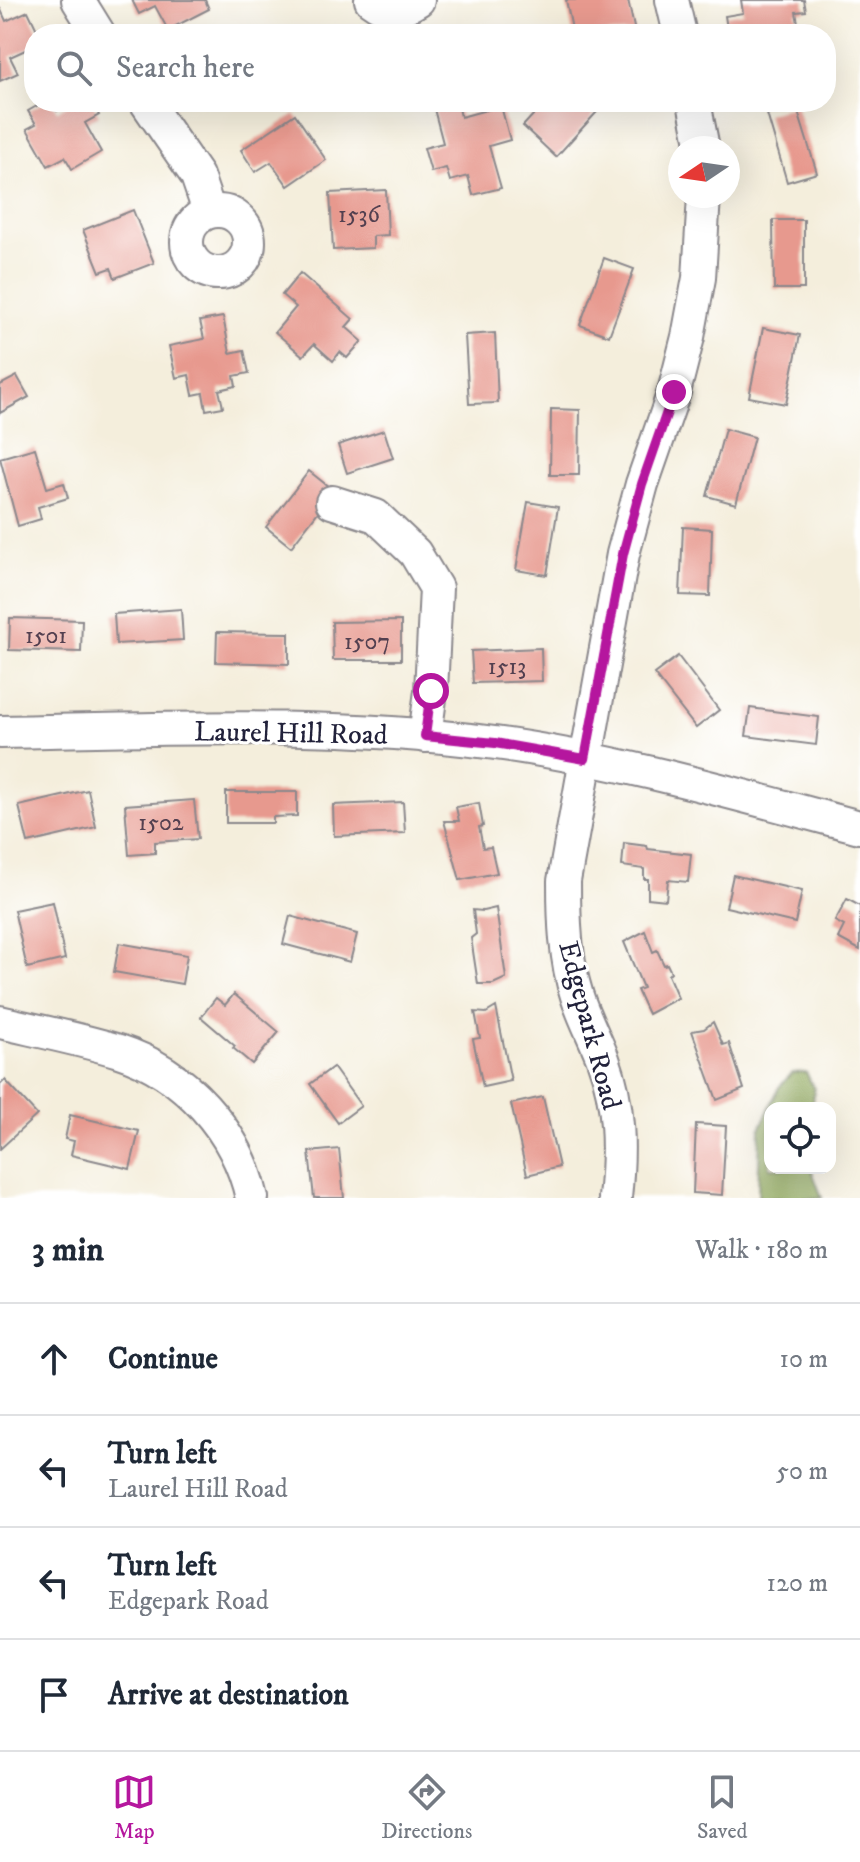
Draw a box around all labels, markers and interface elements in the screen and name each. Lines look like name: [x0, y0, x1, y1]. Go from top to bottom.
search box: [24, 24, 836, 112]
icon: search: [52, 46, 96, 90]
text: Search here: [116, 50, 255, 87]
north arrow: [668, 136, 740, 208]
house number: 1536: [338, 200, 382, 230]
route end: [656, 374, 692, 410]
house number: 1501: [25, 621, 67, 651]
house number: 1507: [344, 627, 390, 657]
house number: 1513: [488, 652, 526, 682]
route start: [413, 673, 449, 709]
street label: Laurel Hill Road: [194, 714, 388, 753]
house number: 1502: [138, 808, 184, 838]
street label: Edgepark Road: [550, 937, 629, 1114]
map controls: [764, 1102, 836, 1174]
button: locate: [764, 1102, 836, 1174]
text: 3 min: [32, 1229, 104, 1271]
text: Walk · 180 m: [695, 1234, 828, 1267]
icon: ahead: [32, 1337, 76, 1381]
text: Continue: [108, 1341, 218, 1378]
text: 10 m: [779, 1343, 828, 1376]
text: Turn left: [108, 1436, 217, 1473]
icon: left: [32, 1449, 76, 1493]
text: 50 m: [776, 1455, 828, 1488]
text: Laurel Hill Road: [108, 1473, 288, 1506]
text: Turn left: [108, 1548, 217, 1585]
icon: left: [32, 1561, 76, 1605]
text: 120 m: [767, 1567, 828, 1600]
text: Edgepark Road: [108, 1585, 269, 1618]
icon: arrive: [32, 1673, 76, 1717]
text: Arrive at destination: [108, 1677, 349, 1714]
tab: Map: [112, 1770, 156, 1845]
tab: Directions: [381, 1770, 472, 1845]
tab: Saved: [697, 1770, 748, 1845]

